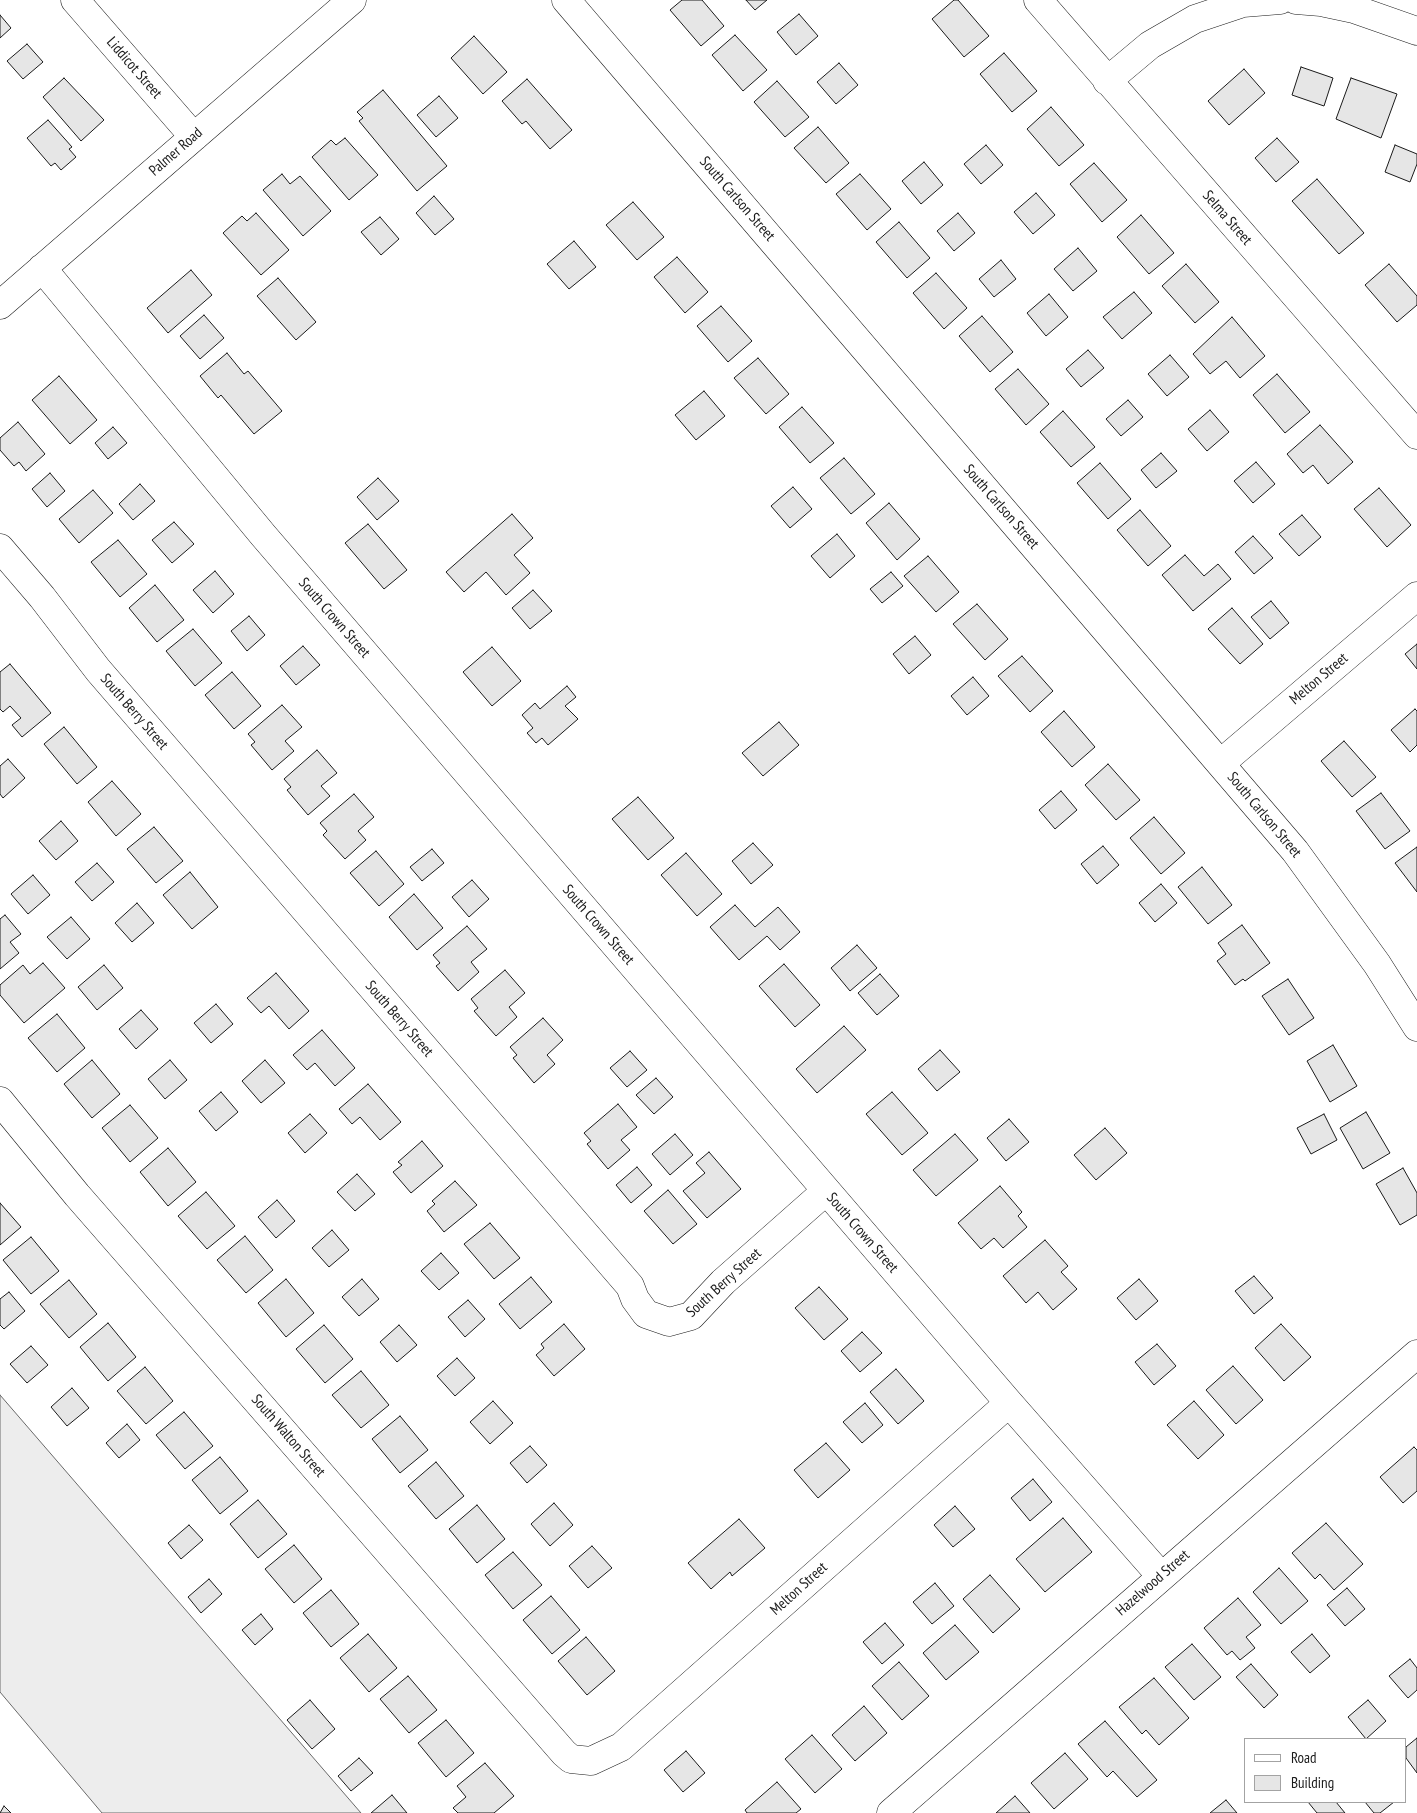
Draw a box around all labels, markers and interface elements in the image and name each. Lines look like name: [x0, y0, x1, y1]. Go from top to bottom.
street label: Liddicot Street: [102, 34, 166, 102]
street label: Palmer Road: [146, 124, 206, 180]
street label: South Carlson Street: [695, 153, 779, 245]
street label: Selma Street: [1199, 187, 1255, 249]
street label: South Carlson Street: [959, 461, 1043, 553]
street label: South Crown Street: [294, 574, 374, 662]
street label: Melton Street: [1286, 649, 1352, 709]
street label: South Berry Street: [96, 670, 172, 754]
street label: South Carlson Street: [1223, 769, 1305, 861]
street label: South Crown Street: [558, 881, 638, 969]
street label: South Berry Street: [361, 977, 437, 1061]
street label: South Crown Street: [822, 1189, 902, 1277]
street label: South Berry Street: [683, 1245, 765, 1321]
street label: South Walton Street: [247, 1391, 329, 1481]
street label: Hazelwood Street: [1113, 1546, 1193, 1620]
street label: Melton Street: [767, 1559, 831, 1619]
legend: [1244, 1738, 1407, 1803]
text: Road: [1291, 1748, 1317, 1767]
text: Building: [1291, 1773, 1334, 1792]

